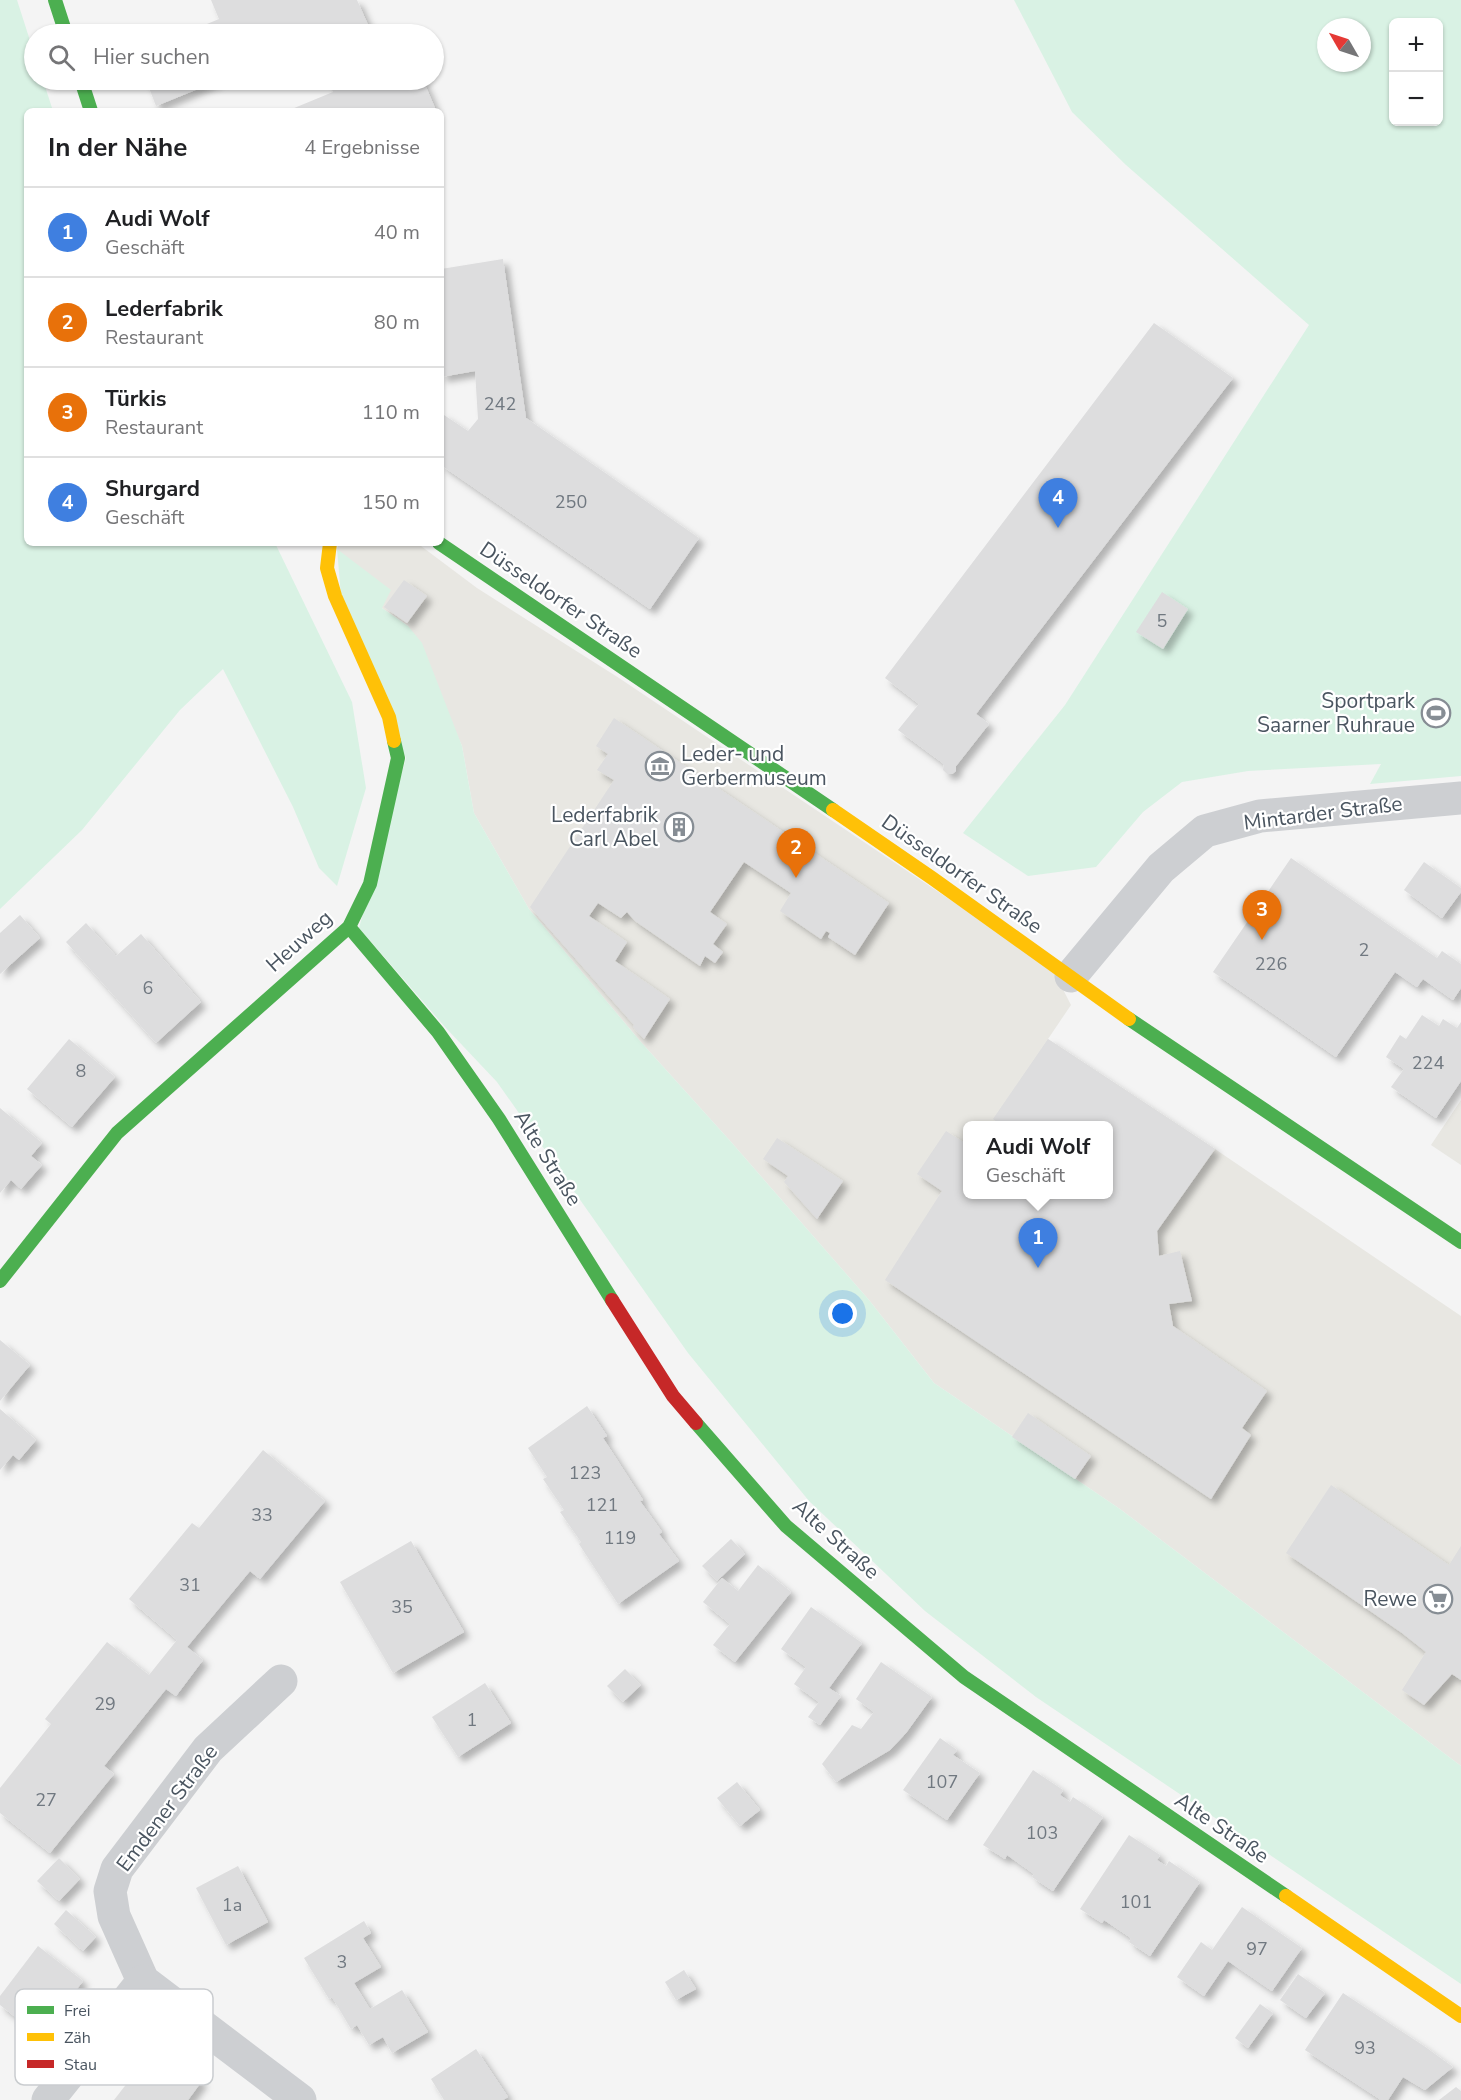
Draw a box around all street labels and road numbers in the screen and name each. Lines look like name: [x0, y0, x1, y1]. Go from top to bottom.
street label: Düsseldorfer Straße: [474, 535, 648, 665]
street label: Mintarder Straße: [1242, 789, 1404, 837]
street label: Düsseldorfer Straße: [876, 808, 1048, 940]
street label: Heuweg: [260, 904, 338, 978]
street label: Alte Straße: [508, 1105, 588, 1211]
street label: Alte Straße: [786, 1492, 886, 1586]
street label: Emdener Straße: [110, 1739, 224, 1877]
street label: Alte Straße: [1169, 1786, 1275, 1870]

